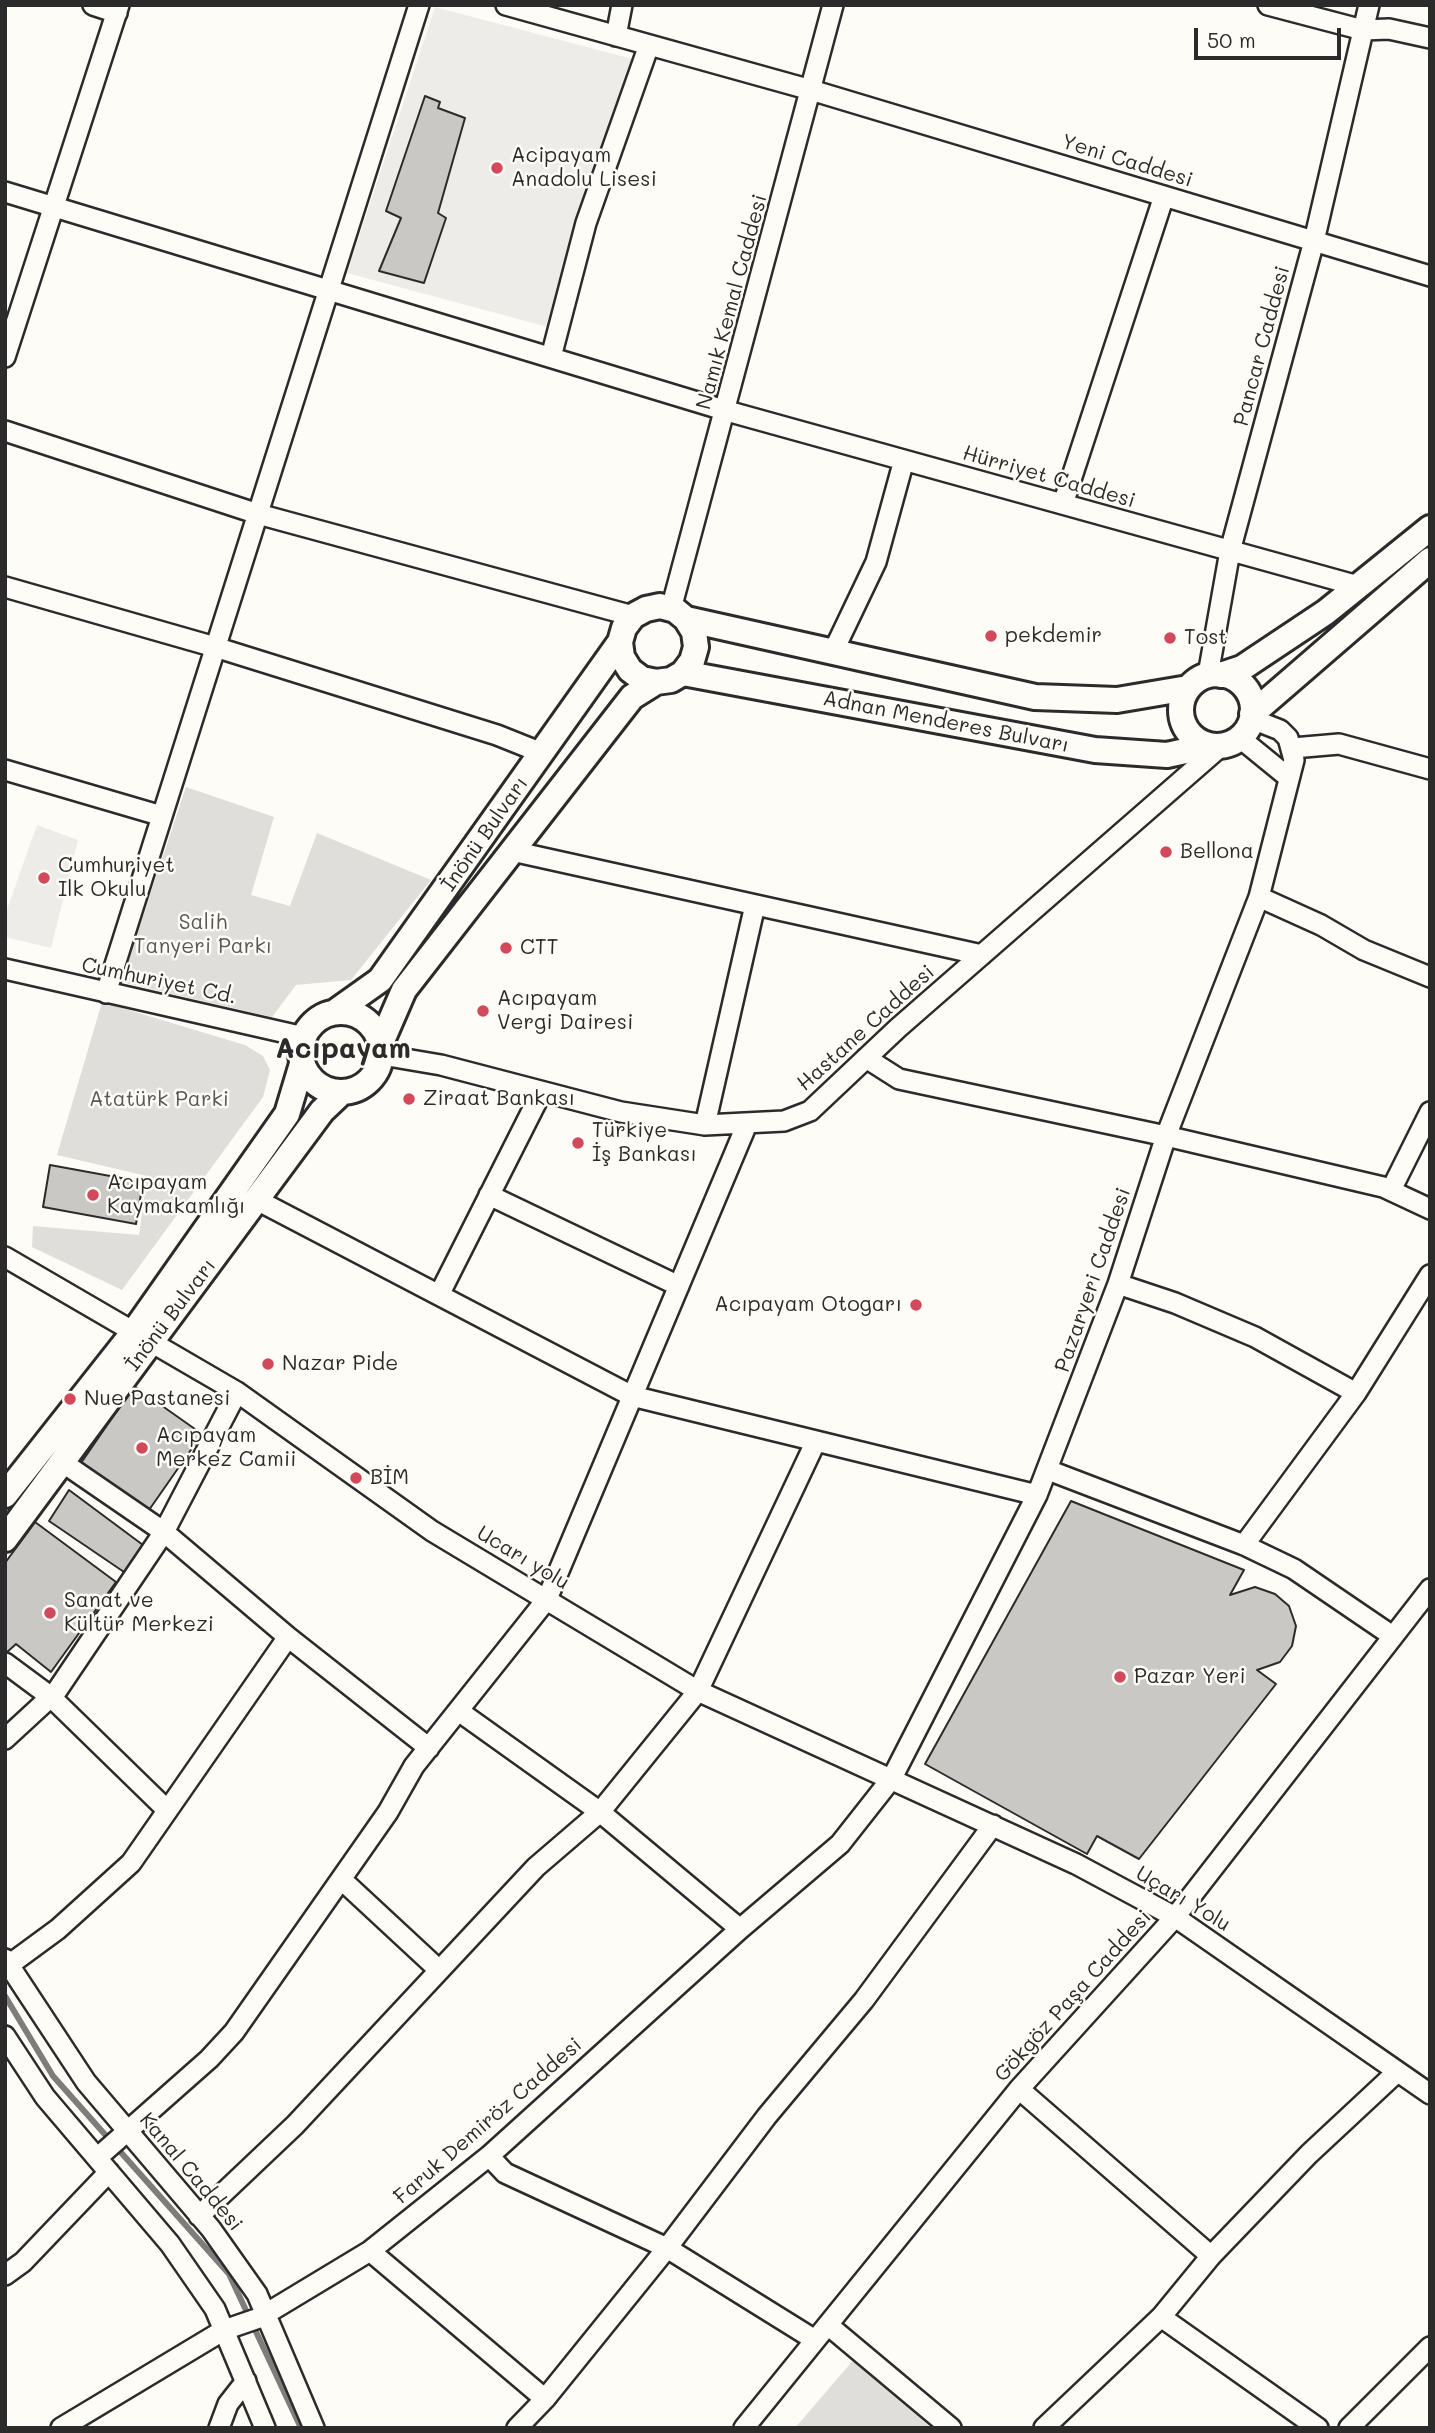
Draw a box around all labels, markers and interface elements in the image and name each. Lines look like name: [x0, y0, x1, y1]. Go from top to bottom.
scale bar: [1197, 14, 1344, 58]
text: 50 m: [1207, 26, 1256, 53]
street label: Yeni Caddesi: [1058, 129, 1196, 193]
place label: Acipayam Anadolu Lisesi: [511, 143, 657, 193]
marker: Acipayam Anadolu Lisesi: [489, 160, 505, 176]
street label: Namık Kemal Caddesi: [691, 192, 773, 412]
street label: Pancar Caddesi: [1229, 263, 1295, 429]
street label: Hürriyet Caddesi: [960, 440, 1138, 514]
place label: pekdemir: [1005, 623, 1102, 649]
place label: Tost: [1184, 625, 1228, 651]
marker: pekdemir: [983, 628, 999, 644]
marker: Tost: [1162, 630, 1178, 646]
street label: Adnan Menderes Bulvarı: [821, 686, 1071, 758]
street label: İnönü Bulvarı: [436, 772, 534, 896]
place label: Bellona: [1180, 839, 1254, 865]
marker: Bellona: [1158, 844, 1174, 860]
place label: Cumhuriyet Ilk Okulu: [58, 853, 175, 903]
marker: Cumhuriyet Ilk Okulu: [36, 870, 52, 886]
park label: Salih Tanyeri Parkı: [134, 910, 272, 960]
place label: CTT: [520, 935, 558, 961]
marker: CTT: [498, 940, 514, 956]
street label: Cumhuriyet Cd.: [79, 952, 239, 1010]
street label: Hastane Caddesi: [792, 960, 940, 1096]
place label: Acıpayam Vergi Dairesi: [497, 986, 633, 1036]
marker: Acıpayam Vergi Dairesi: [475, 1003, 491, 1019]
district label: Acıpayam: [275, 1032, 411, 1066]
place label: Ziraat Bankası: [423, 1086, 575, 1112]
park label: Atatürk Parki: [89, 1087, 229, 1113]
marker: Ziraat Bankası: [401, 1091, 417, 1107]
place label: Türkiye İş Bankası: [592, 1118, 697, 1168]
marker: Türkiye İş Bankası: [570, 1135, 586, 1151]
place label: Acıpayam Kaymakamlığı: [107, 1170, 245, 1220]
street label: Pazaryeri Caddesi: [1050, 1185, 1136, 1375]
marker: Acıpayam Kaymakamlığı: [85, 1187, 101, 1203]
street label: İnönü Bulvarı: [121, 1254, 221, 1376]
place label: Acıpayam Otogarı: [714, 1292, 902, 1318]
marker: Acıpayam Otogarı: [908, 1297, 924, 1313]
place label: Nazar Pide: [282, 1351, 398, 1377]
marker: Nazar Pide: [260, 1356, 276, 1372]
place label: Nue Pastanesi: [84, 1386, 230, 1412]
marker: Nue Pastanesi: [62, 1391, 78, 1407]
place label: Acıpayam Merkez Camii: [156, 1423, 296, 1473]
marker: Acıpayam Merkez Camii: [134, 1440, 150, 1456]
place label: BİM: [370, 1465, 409, 1491]
marker: BİM: [348, 1470, 364, 1486]
street label: Ucarı yolu: [472, 1521, 574, 1595]
place label: Sanat ve Kültür Merkezi: [64, 1588, 214, 1638]
marker: Sanat ve Kültür Merkezi: [42, 1605, 58, 1621]
place label: Pazar Yeri: [1134, 1664, 1246, 1690]
marker: Pazar Yeri: [1112, 1669, 1128, 1685]
street label: Uçarı Yolu: [1131, 1861, 1235, 1937]
street label: Gökgöz Paşa Caddesi: [989, 1905, 1157, 2087]
street label: Faruk Demiröz Caddesi: [389, 2032, 587, 2210]
street label: Kanal Caddesi: [134, 2108, 248, 2236]

